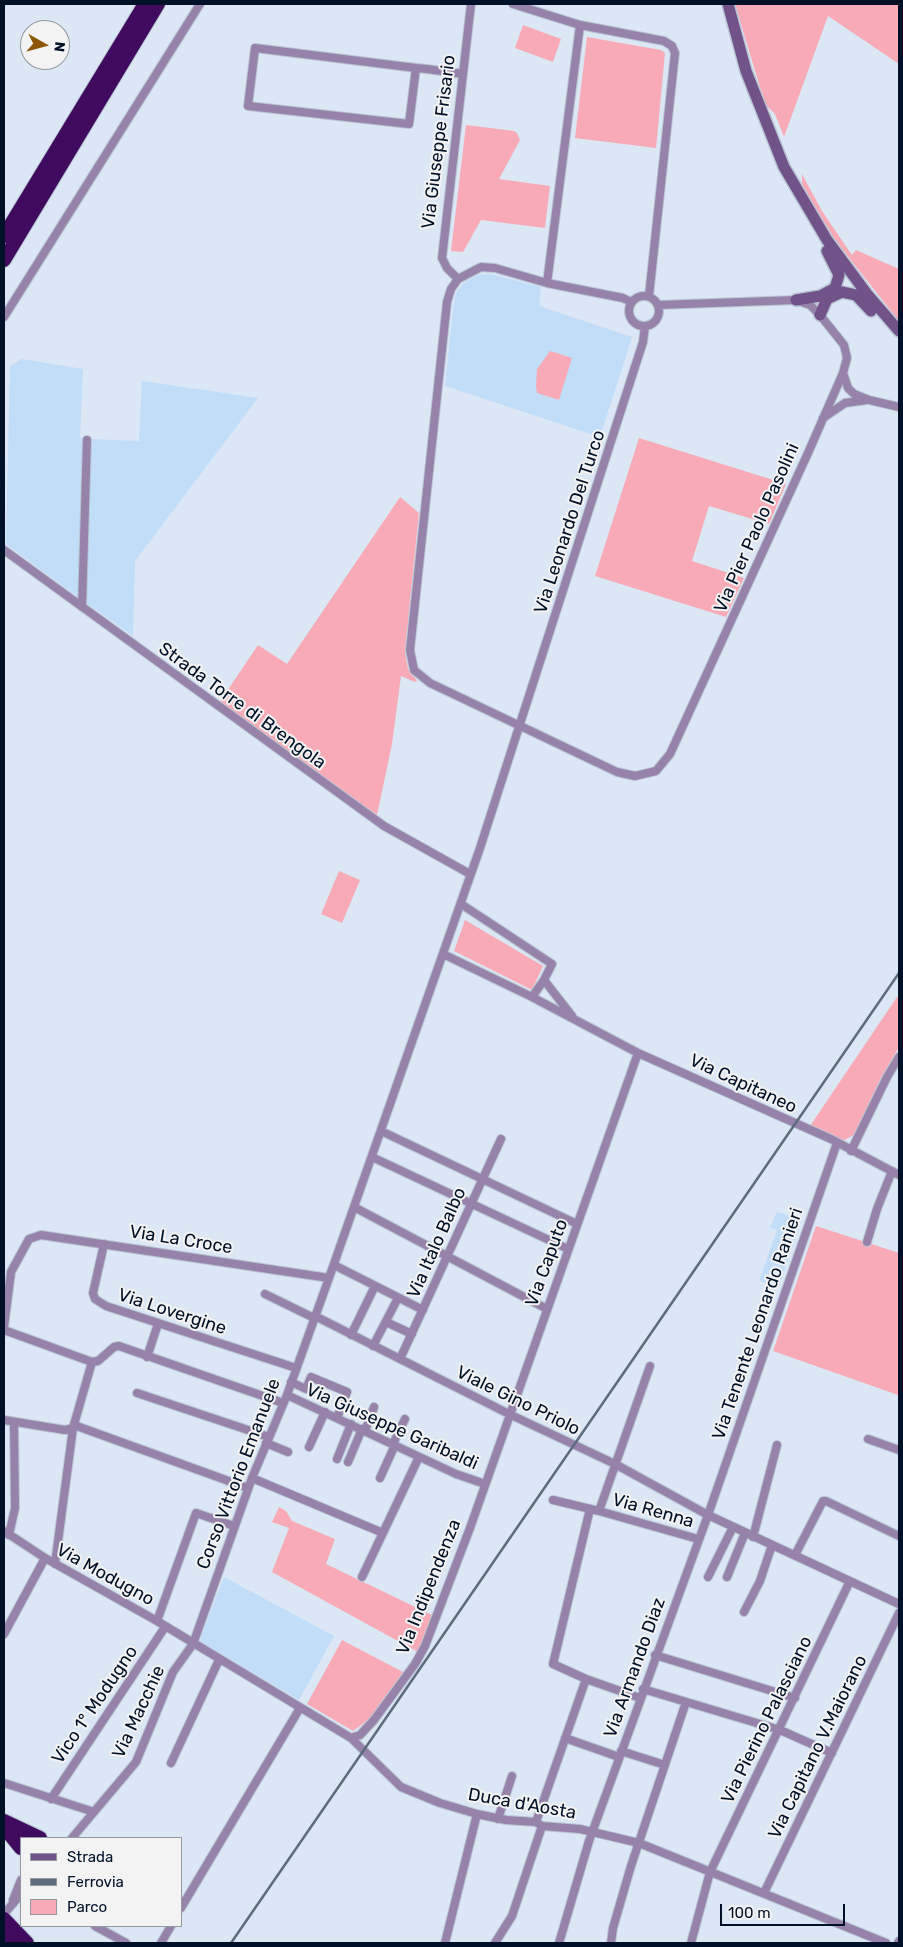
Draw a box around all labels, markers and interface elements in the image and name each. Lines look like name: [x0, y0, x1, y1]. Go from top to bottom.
north arrow: [20, 20, 70, 70]
text: N: [50, 41, 68, 53]
street label: Via Giuseppe Frisario: [418, 54, 460, 230]
street label: Via Leonardo Del Turco: [530, 427, 610, 617]
street label: Via Pier Paolo Pasolini: [710, 440, 804, 616]
street label: Strada Torre di Brengola: [154, 638, 330, 774]
street label: Via Capitaneo: [686, 1050, 800, 1118]
street label: Via Italo Balbo: [403, 1184, 471, 1302]
street label: Via Tenente Leonardo Ranieri: [708, 1205, 808, 1443]
street label: Via Caputo: [521, 1216, 573, 1310]
street label: Via La Croce: [128, 1221, 234, 1259]
street label: Via Lovergine: [115, 1284, 229, 1340]
street label: Viale Gino Priolo: [453, 1362, 583, 1440]
street label: Corso Vittorio Emanuele: [193, 1376, 285, 1572]
street label: Via Giuseppe Garibaldi: [302, 1379, 482, 1475]
street label: Via Renna: [610, 1489, 696, 1533]
street label: Via Indipendenza: [392, 1516, 466, 1658]
street label: Via Modugno: [52, 1539, 158, 1611]
street label: Via Armando Diaz: [600, 1595, 670, 1741]
street label: Via Pierino Palasciano: [717, 1633, 817, 1807]
street label: Vico 1° Modugno: [47, 1642, 143, 1768]
street label: Via Capitano V.Maiorano: [764, 1652, 872, 1842]
street label: Via Macchie: [108, 1662, 170, 1762]
street label: Duca d'Aosta: [466, 1784, 578, 1824]
legend: [20, 1837, 182, 1927]
text: Strada: [67, 1848, 113, 1866]
text: Ferrovia: [67, 1873, 124, 1891]
scale bar: [723, 1894, 848, 1926]
text: Parco: [67, 1898, 107, 1916]
text: 100 m: [728, 1904, 770, 1922]

